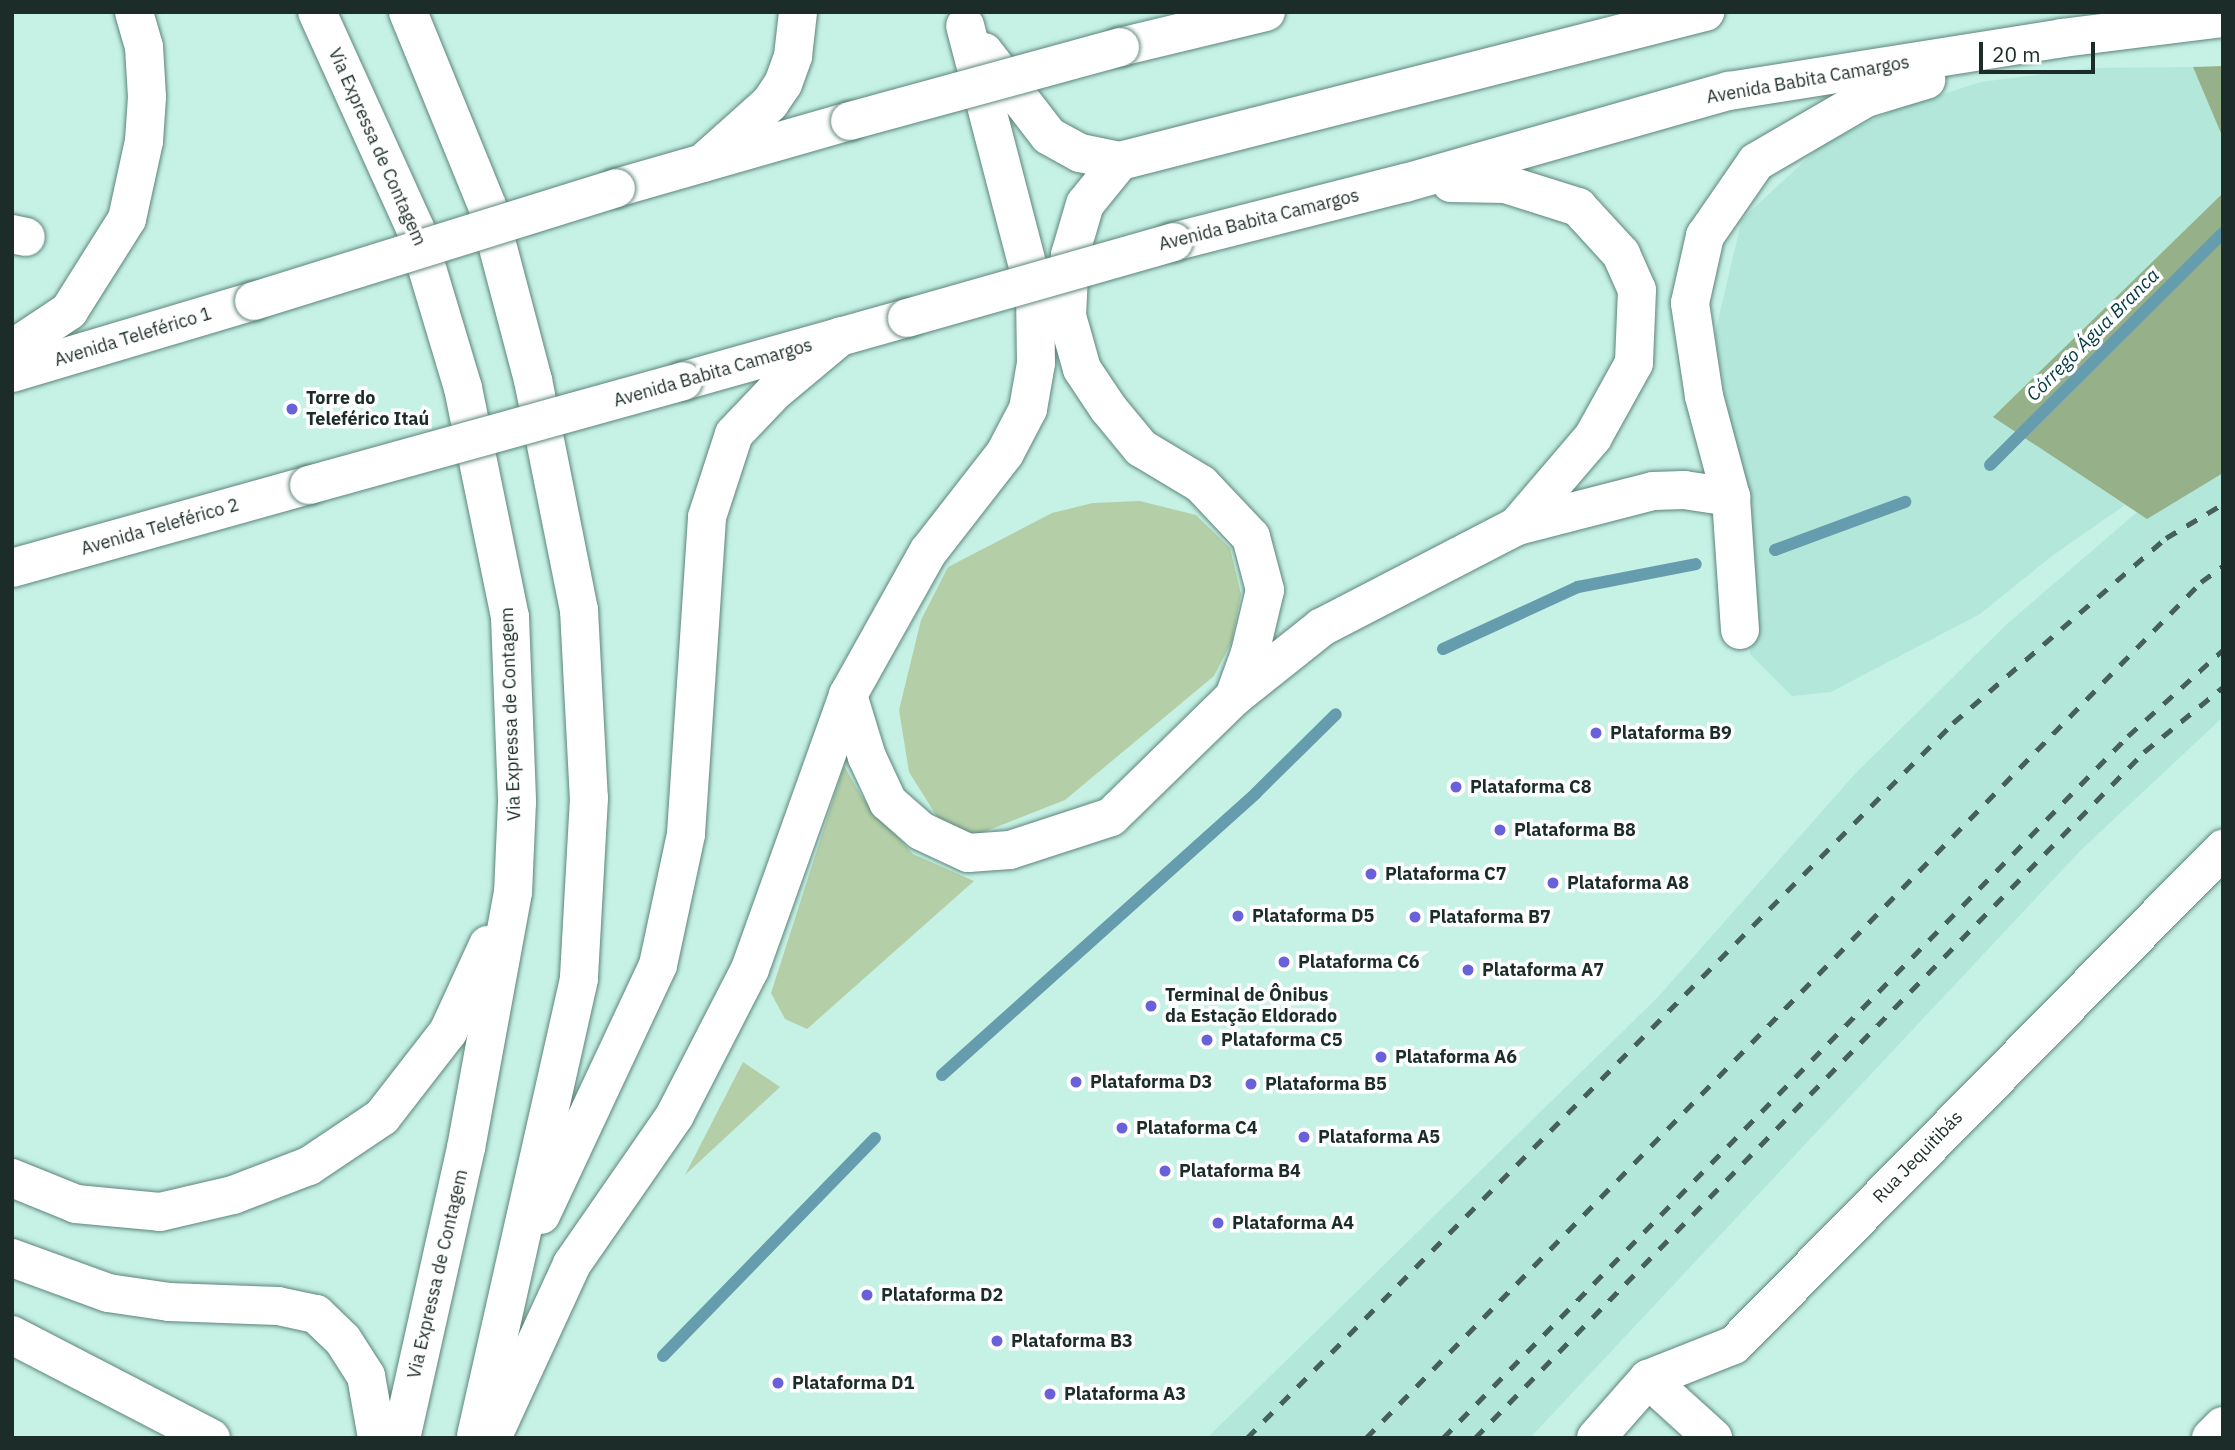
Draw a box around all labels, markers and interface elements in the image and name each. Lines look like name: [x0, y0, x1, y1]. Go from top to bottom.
scale bar: [1983, 28, 2098, 72]
text: 20 m: [1992, 40, 2041, 68]
street label: Via Expressa de Contagem: [324, 45, 430, 249]
street label: Avenida Babita Camargos: [1705, 51, 1911, 109]
street label: Avenida Babita Camargos: [1157, 185, 1361, 255]
water label: Córrego Água Branca: [2022, 264, 2164, 406]
street label: Avenida Teleférico 1: [52, 303, 214, 371]
street label: Avenida Babita Camargos: [611, 334, 815, 412]
place label: Torre do Teleférico Itaú: [306, 388, 429, 430]
marker: Torre do Teleférico Itaú: [284, 401, 300, 417]
street label: Avenida Teleférico 2: [78, 494, 242, 560]
street label: Via Expressa de Contagem: [496, 607, 526, 821]
place label: Plataforma B9: [1610, 722, 1732, 744]
marker: Plataforma B9: [1588, 725, 1604, 741]
place label: Plataforma C8: [1470, 776, 1591, 798]
marker: Plataforma C8: [1448, 779, 1464, 795]
place label: Plataforma B8: [1514, 819, 1636, 841]
marker: Plataforma B8: [1492, 822, 1508, 838]
place label: Plataforma C7: [1385, 863, 1506, 885]
marker: Plataforma C7: [1363, 866, 1379, 882]
place label: Plataforma A8: [1567, 872, 1689, 894]
marker: Plataforma A8: [1545, 875, 1561, 891]
place label: Plataforma D5: [1252, 905, 1374, 927]
place label: Plataforma B7: [1429, 906, 1551, 928]
marker: Plataforma D5: [1230, 908, 1246, 924]
marker: Plataforma B7: [1407, 909, 1423, 925]
place label: Plataforma C6: [1298, 951, 1419, 973]
marker: Plataforma C6: [1276, 954, 1292, 970]
place label: Plataforma A7: [1482, 959, 1604, 981]
marker: Plataforma A7: [1460, 962, 1476, 978]
place label: Terminal de Ônibus da Estação Eldorado: [1165, 985, 1337, 1028]
marker: Terminal de Ônibus da Estação Eldorado: [1143, 998, 1159, 1014]
place label: Plataforma C5: [1221, 1029, 1342, 1051]
marker: Plataforma C5: [1199, 1032, 1215, 1048]
place label: Plataforma A6: [1395, 1046, 1517, 1068]
marker: Plataforma A6: [1373, 1049, 1389, 1065]
place label: Plataforma D3: [1090, 1071, 1212, 1093]
place label: Plataforma B5: [1265, 1073, 1387, 1095]
marker: Plataforma D3: [1068, 1074, 1084, 1090]
marker: Plataforma B5: [1243, 1076, 1259, 1092]
street label: Rua Jequitibás: [1869, 1107, 1967, 1207]
place label: Plataforma C4: [1136, 1117, 1257, 1139]
marker: Plataforma C4: [1114, 1120, 1130, 1136]
place label: Plataforma A5: [1318, 1126, 1440, 1148]
marker: Plataforma A5: [1296, 1129, 1312, 1145]
place label: Plataforma B4: [1179, 1160, 1301, 1182]
marker: Plataforma B4: [1157, 1163, 1173, 1179]
street label: Via Expressa de Contagem: [403, 1167, 473, 1381]
place label: Plataforma A4: [1232, 1212, 1354, 1234]
marker: Plataforma A4: [1210, 1215, 1226, 1231]
place label: Plataforma D2: [881, 1284, 1003, 1306]
marker: Plataforma D2: [859, 1287, 875, 1303]
place label: Plataforma B3: [1011, 1330, 1133, 1352]
marker: Plataforma B3: [989, 1333, 1005, 1349]
place label: Plataforma D1: [792, 1372, 914, 1394]
marker: Plataforma D1: [770, 1375, 786, 1391]
place label: Plataforma A3: [1064, 1383, 1186, 1405]
marker: Plataforma A3: [1042, 1386, 1058, 1402]

